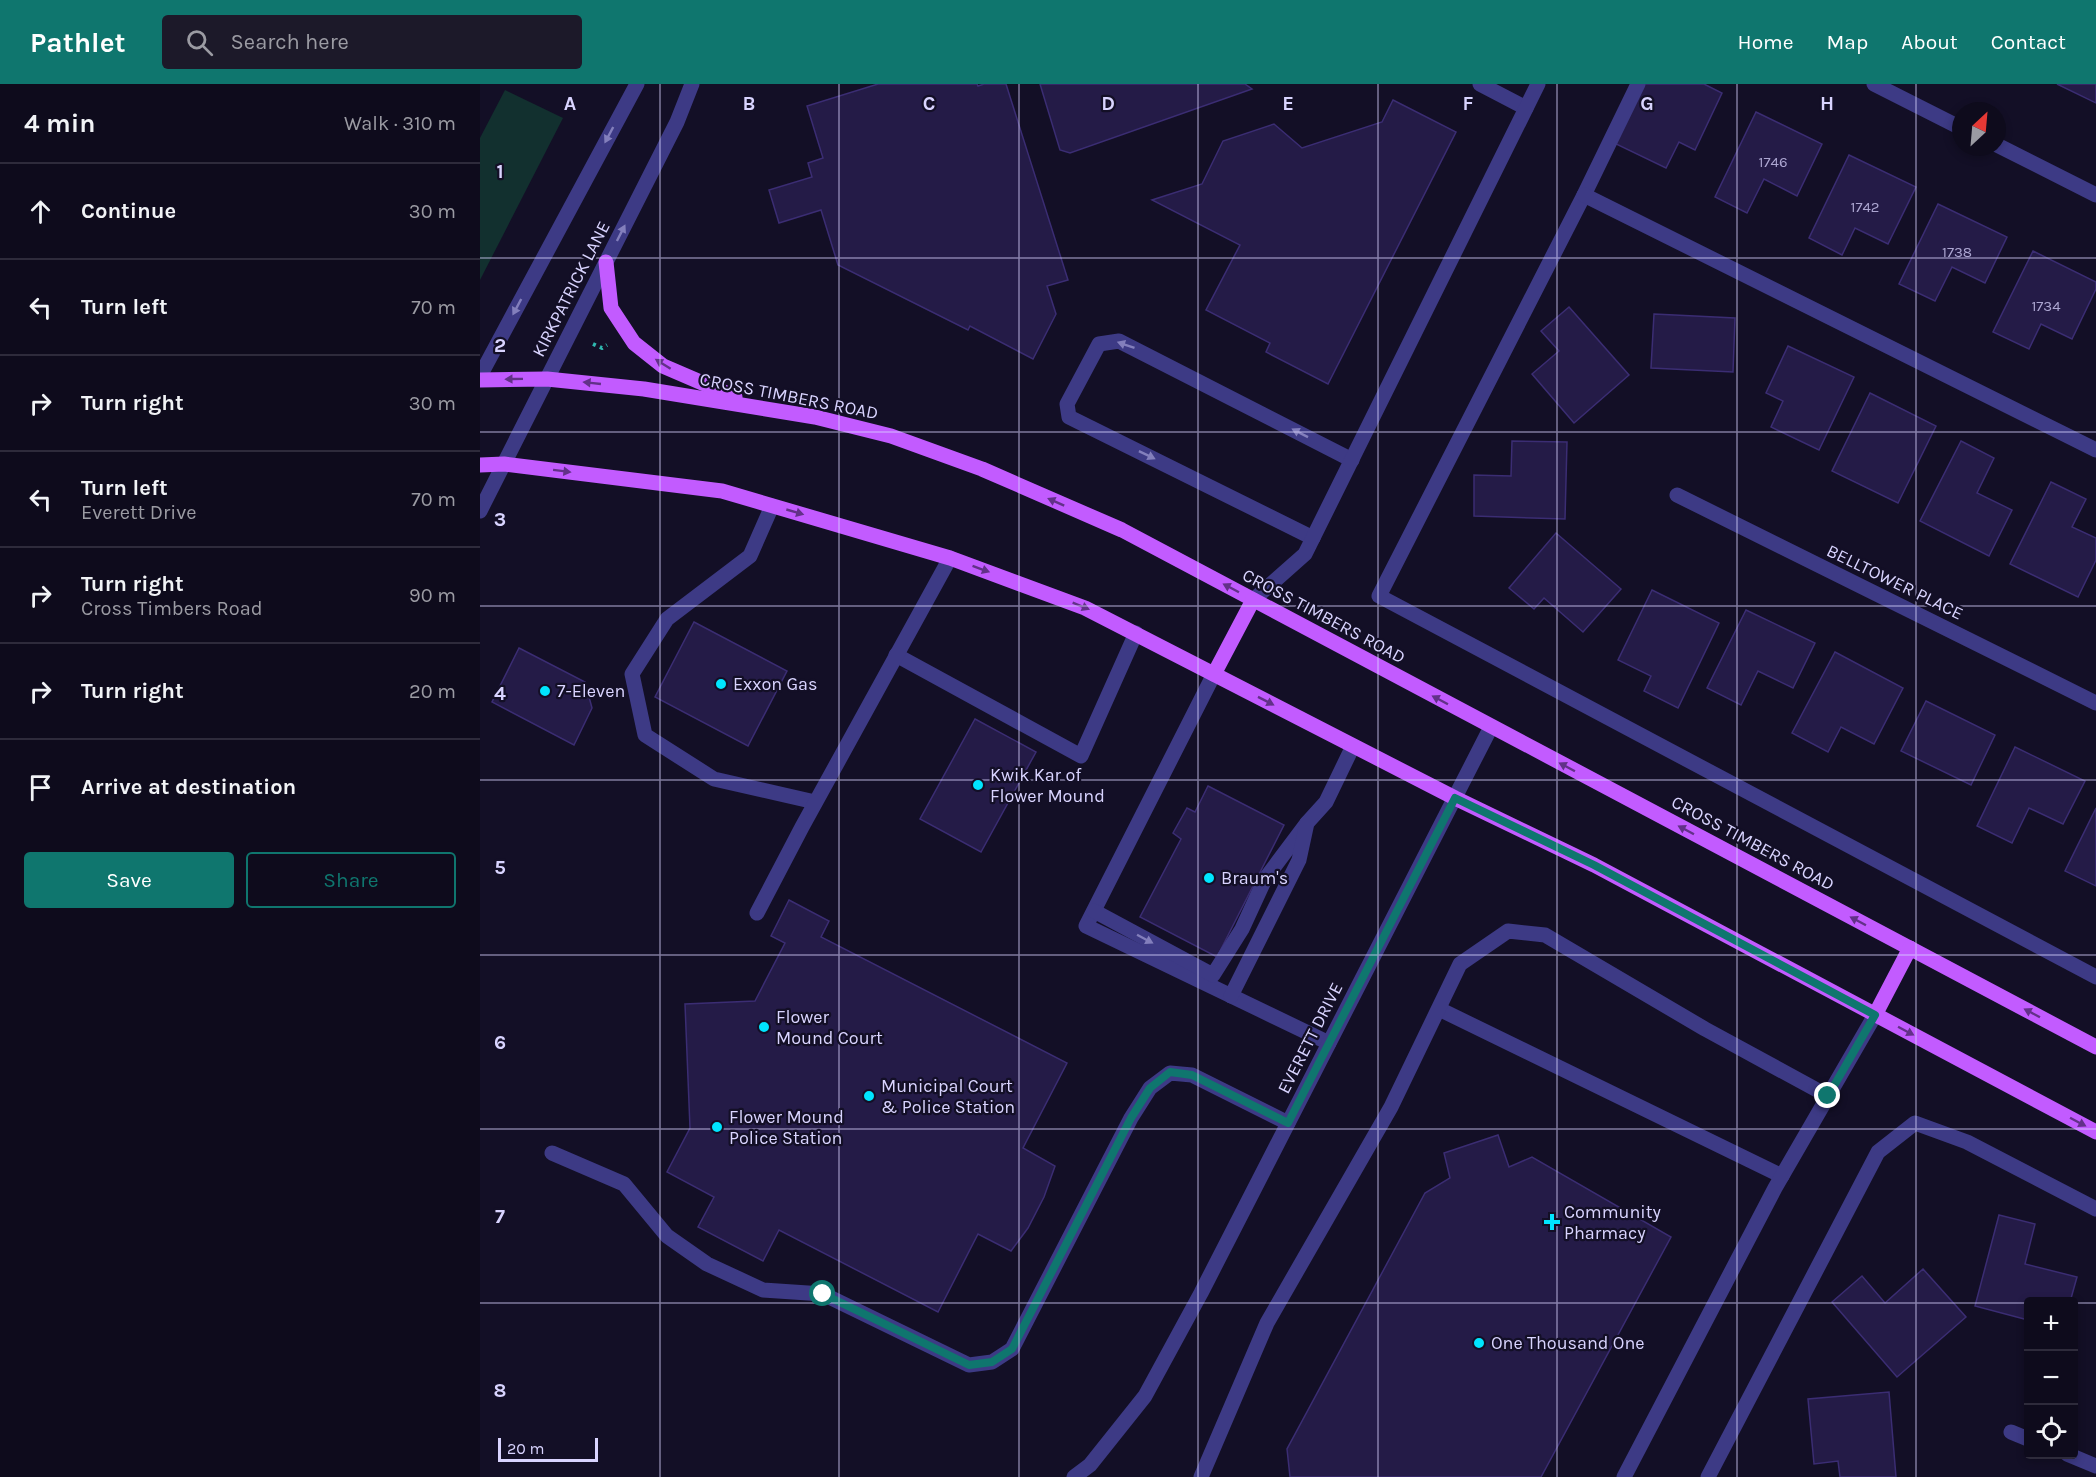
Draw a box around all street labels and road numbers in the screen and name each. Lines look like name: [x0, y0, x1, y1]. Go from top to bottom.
street label: KIRKPATRICK LANE: [527, 217, 615, 361]
street label: CROSS TIMBERS ROAD: [698, 368, 880, 424]
street label: BELLTOWER PLACE: [1823, 539, 1967, 625]
street label: CROSS TIMBERS ROAD: [1239, 564, 1409, 668]
street label: CROSS TIMBERS ROAD: [1668, 791, 1838, 895]
street label: EVERETT DRIVE: [1273, 979, 1347, 1097]

